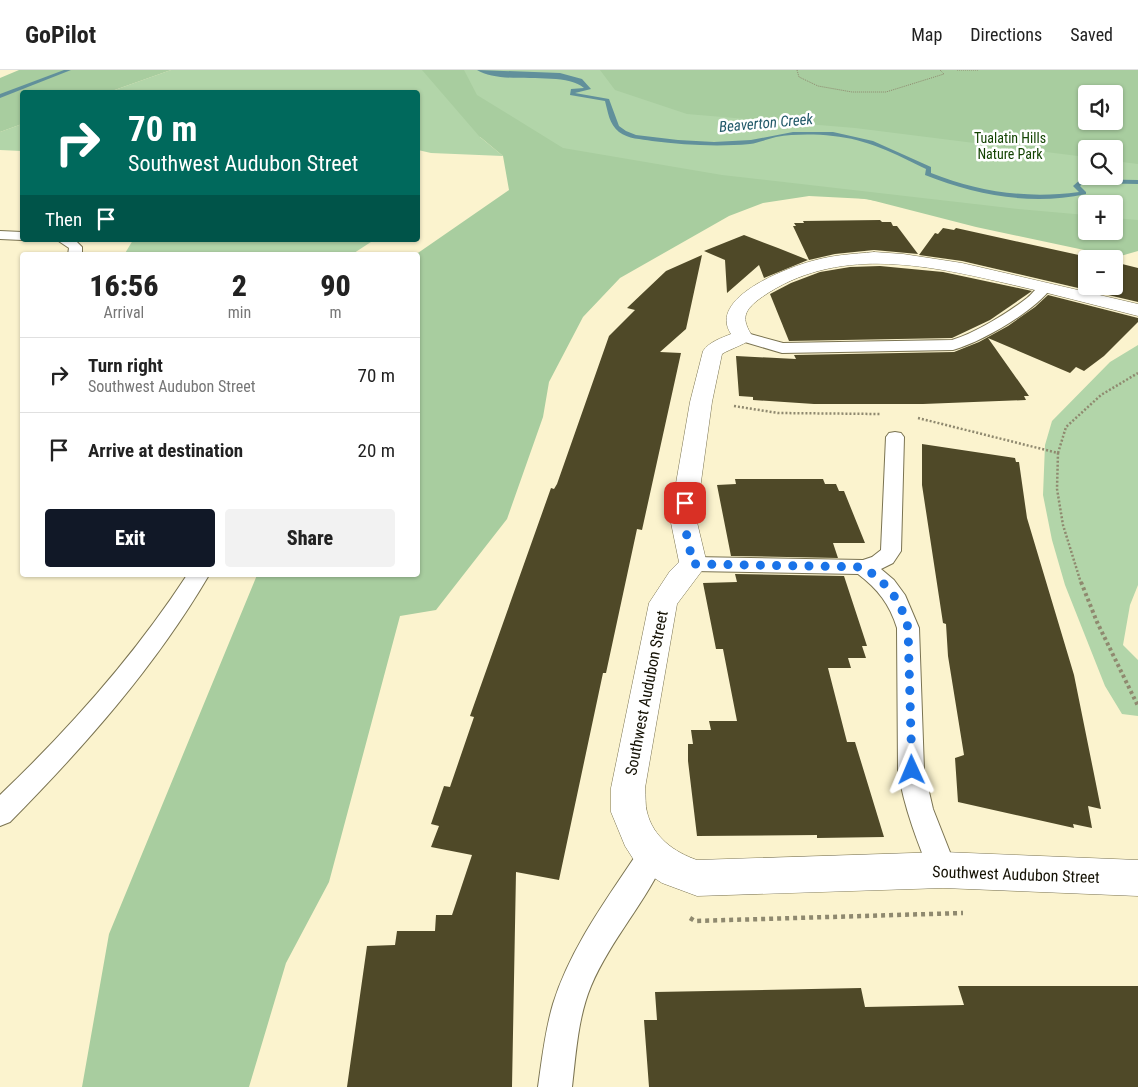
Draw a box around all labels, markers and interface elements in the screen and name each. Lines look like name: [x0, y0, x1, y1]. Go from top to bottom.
text: GoPilot: [25, 21, 96, 49]
text: Map: [911, 24, 942, 45]
text: Directions: [970, 24, 1042, 45]
text: Saved: [1070, 24, 1113, 45]
map controls: [1078, 85, 1123, 295]
button: sound: [1078, 85, 1123, 130]
text: 70 m: [128, 109, 197, 150]
icon: right: [45, 110, 110, 175]
water label: Beaverton Creek: [718, 110, 814, 136]
park label: Tualatin Hills Nature Park: [974, 130, 1046, 162]
button: search: [1078, 140, 1123, 185]
text: Southwest Audubon Street: [128, 151, 358, 176]
button: +: [1078, 195, 1123, 240]
icon: arrive: [92, 205, 120, 233]
text: Then: [45, 208, 82, 231]
button: −: [1078, 250, 1123, 295]
text: 16:56: [89, 268, 159, 303]
text: 2: [232, 268, 247, 303]
text: 90: [320, 268, 351, 303]
text: Arrival: [104, 303, 144, 322]
text: min: [228, 303, 251, 322]
text: m: [330, 303, 342, 322]
text: Turn right: [88, 354, 163, 377]
icon: right: [45, 361, 73, 389]
text: 70 m: [358, 364, 395, 387]
text: Southwest Audubon Street: [88, 377, 256, 396]
icon: arrive: [45, 436, 73, 464]
text: Arrive at destination: [88, 439, 243, 462]
text: 20 m: [358, 439, 395, 462]
pin: [664, 482, 706, 524]
icon: arrive: [671, 489, 699, 517]
button: Exit: [45, 509, 215, 567]
button: Share: [225, 509, 395, 567]
street label: Southwest Audubon Street: [621, 609, 672, 777]
position arrow: [885, 743, 937, 795]
street label: Southwest Audubon Street: [932, 862, 1100, 887]

